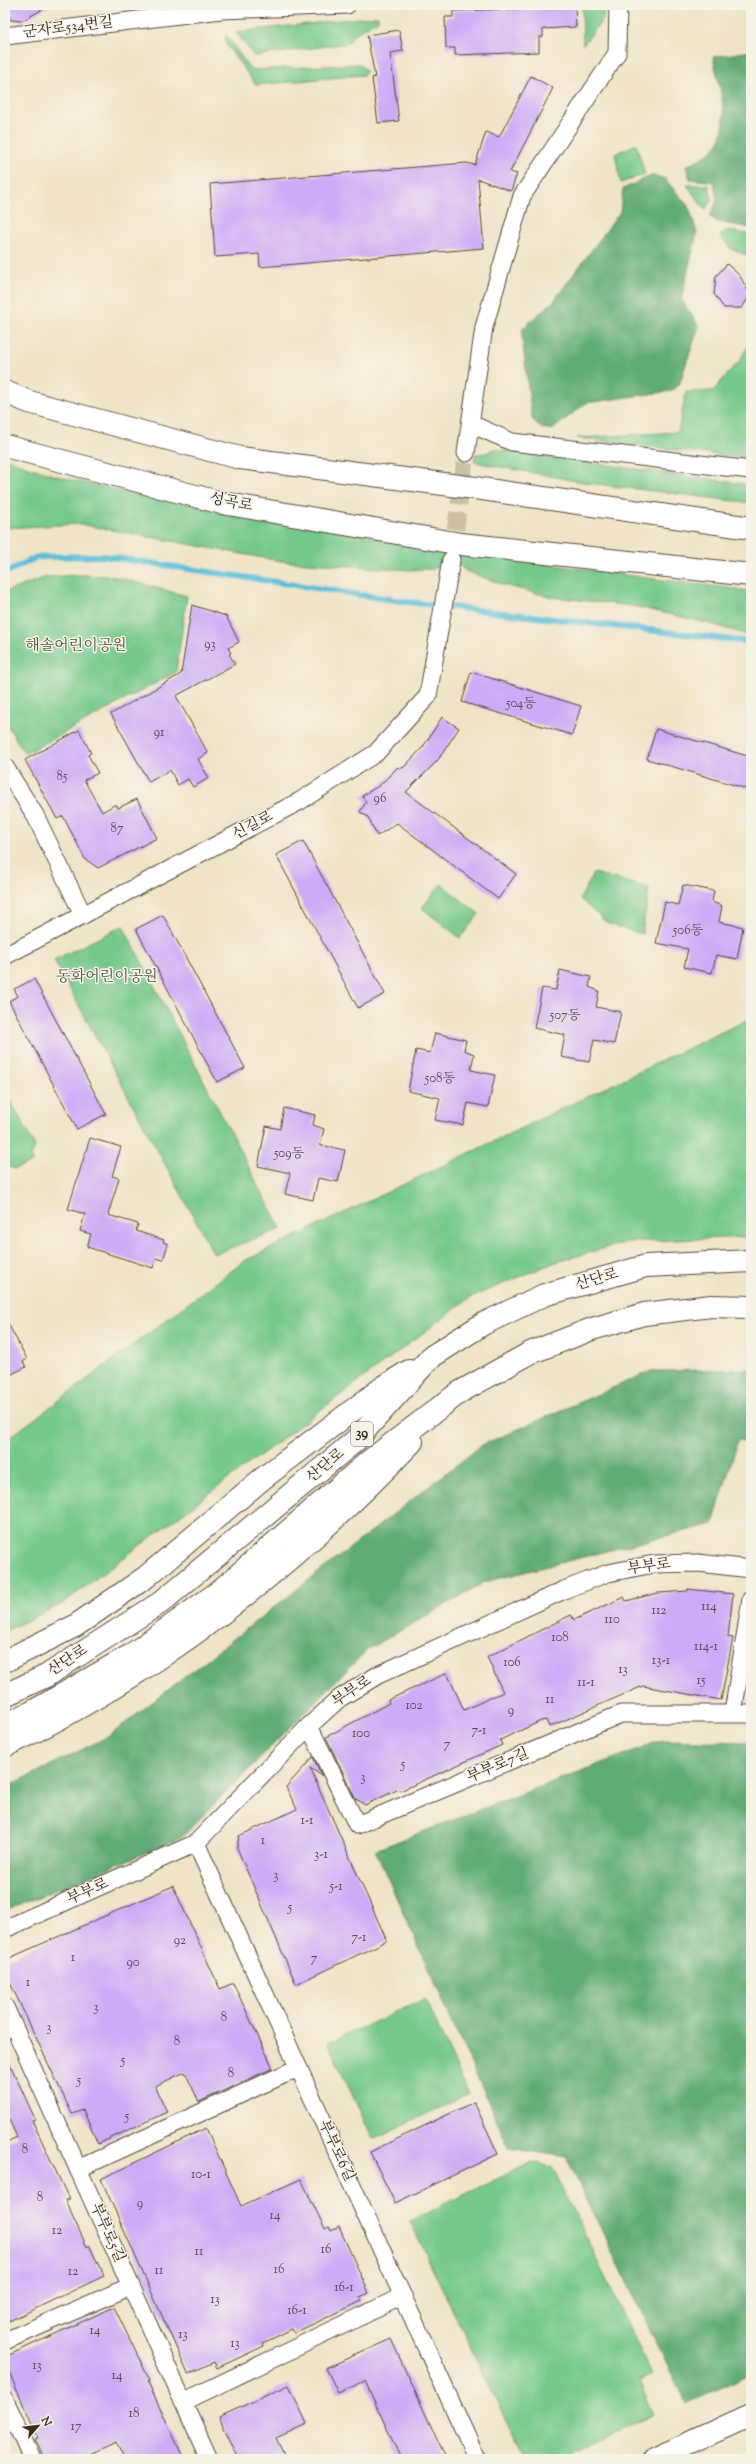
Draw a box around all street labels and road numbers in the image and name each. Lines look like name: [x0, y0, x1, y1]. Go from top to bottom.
street label: 군자로534번길: [21, 12, 115, 44]
street label: 성곡로: [208, 489, 255, 518]
street label: 신길로: [229, 806, 278, 845]
street label: 산단로: [573, 1264, 621, 1296]
road number: 39: [351, 1422, 373, 1446]
street label: 산단로: [303, 1444, 350, 1488]
street label: 부부로: [626, 1554, 672, 1580]
street label: 산단로: [44, 1640, 92, 1682]
street label: 부부로: [328, 1671, 376, 1713]
street label: 부부로7길: [464, 1744, 532, 1788]
street label: 부부로: [64, 1873, 113, 1910]
street label: 부부로6길: [313, 2117, 359, 2185]
street label: 부부로5길: [85, 2200, 129, 2266]

